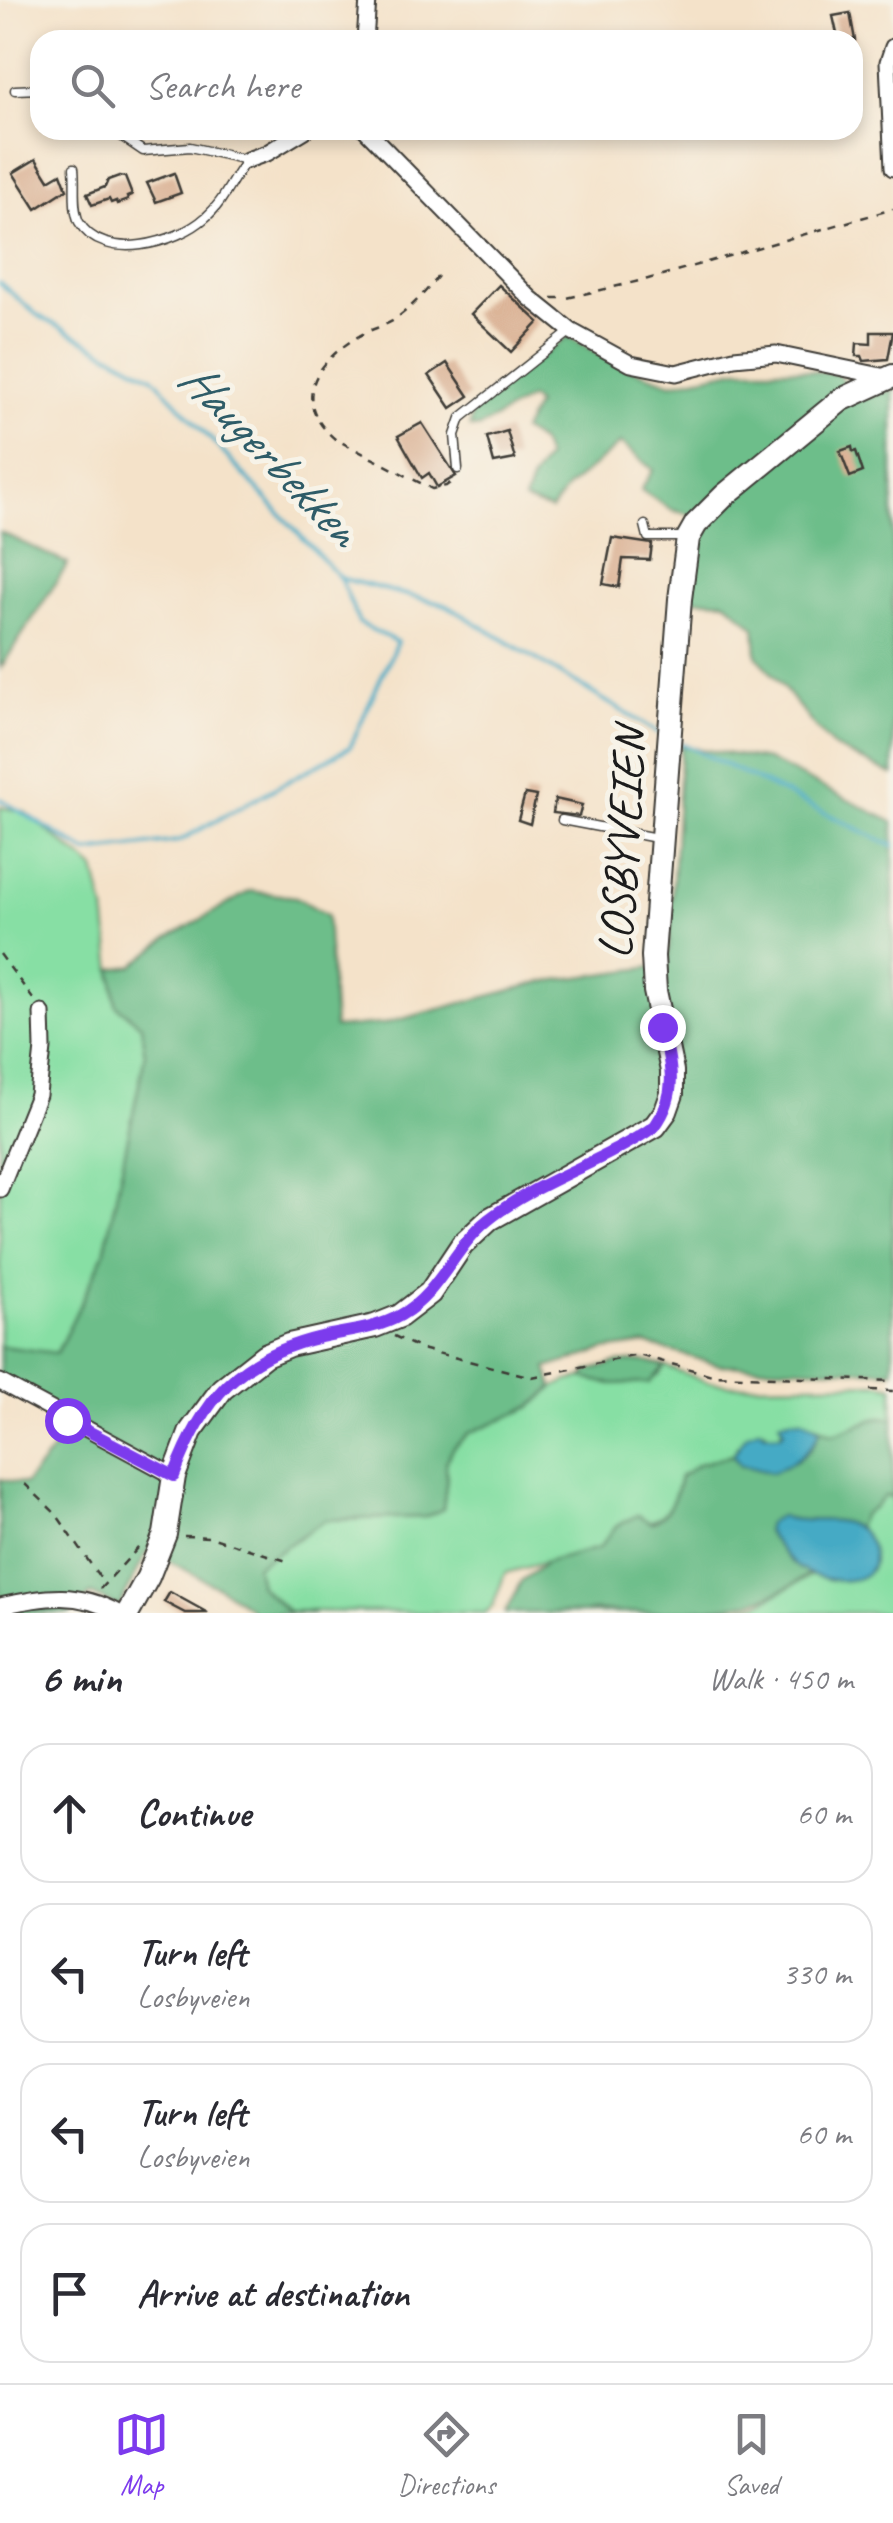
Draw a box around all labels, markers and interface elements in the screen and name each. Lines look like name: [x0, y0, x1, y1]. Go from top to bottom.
search box: [30, 30, 863, 140]
icon: search: [65, 58, 120, 113]
text: Search here: [145, 62, 300, 109]
water label: Haugerbekken: [166, 347, 377, 562]
street label: LOSBYVEIEN: [584, 719, 660, 960]
route end: [640, 1005, 686, 1051]
route start: [45, 1398, 91, 1444]
text: 6 min: [40, 1652, 121, 1705]
text: Walk · 450 m: [709, 1658, 853, 1699]
icon: ahead: [42, 1786, 97, 1841]
text: Continue: [137, 1790, 251, 1837]
text: 60 m: [797, 1793, 851, 1834]
text: Turn left: [137, 1929, 247, 1976]
icon: left: [42, 1946, 97, 2001]
text: 330 m: [782, 1953, 851, 1994]
text: Losbyveien: [137, 1976, 249, 2017]
text: Turn left: [137, 2089, 247, 2136]
icon: left: [42, 2106, 97, 2161]
text: 60 m: [797, 2113, 851, 2154]
text: Losbyveien: [137, 2136, 249, 2177]
icon: arrive: [42, 2266, 97, 2321]
text: Arrive at destination: [137, 2270, 409, 2317]
tab: Map: [114, 2407, 169, 2502]
tab: Directions: [398, 2407, 495, 2502]
tab: Saved: [724, 2407, 779, 2502]

